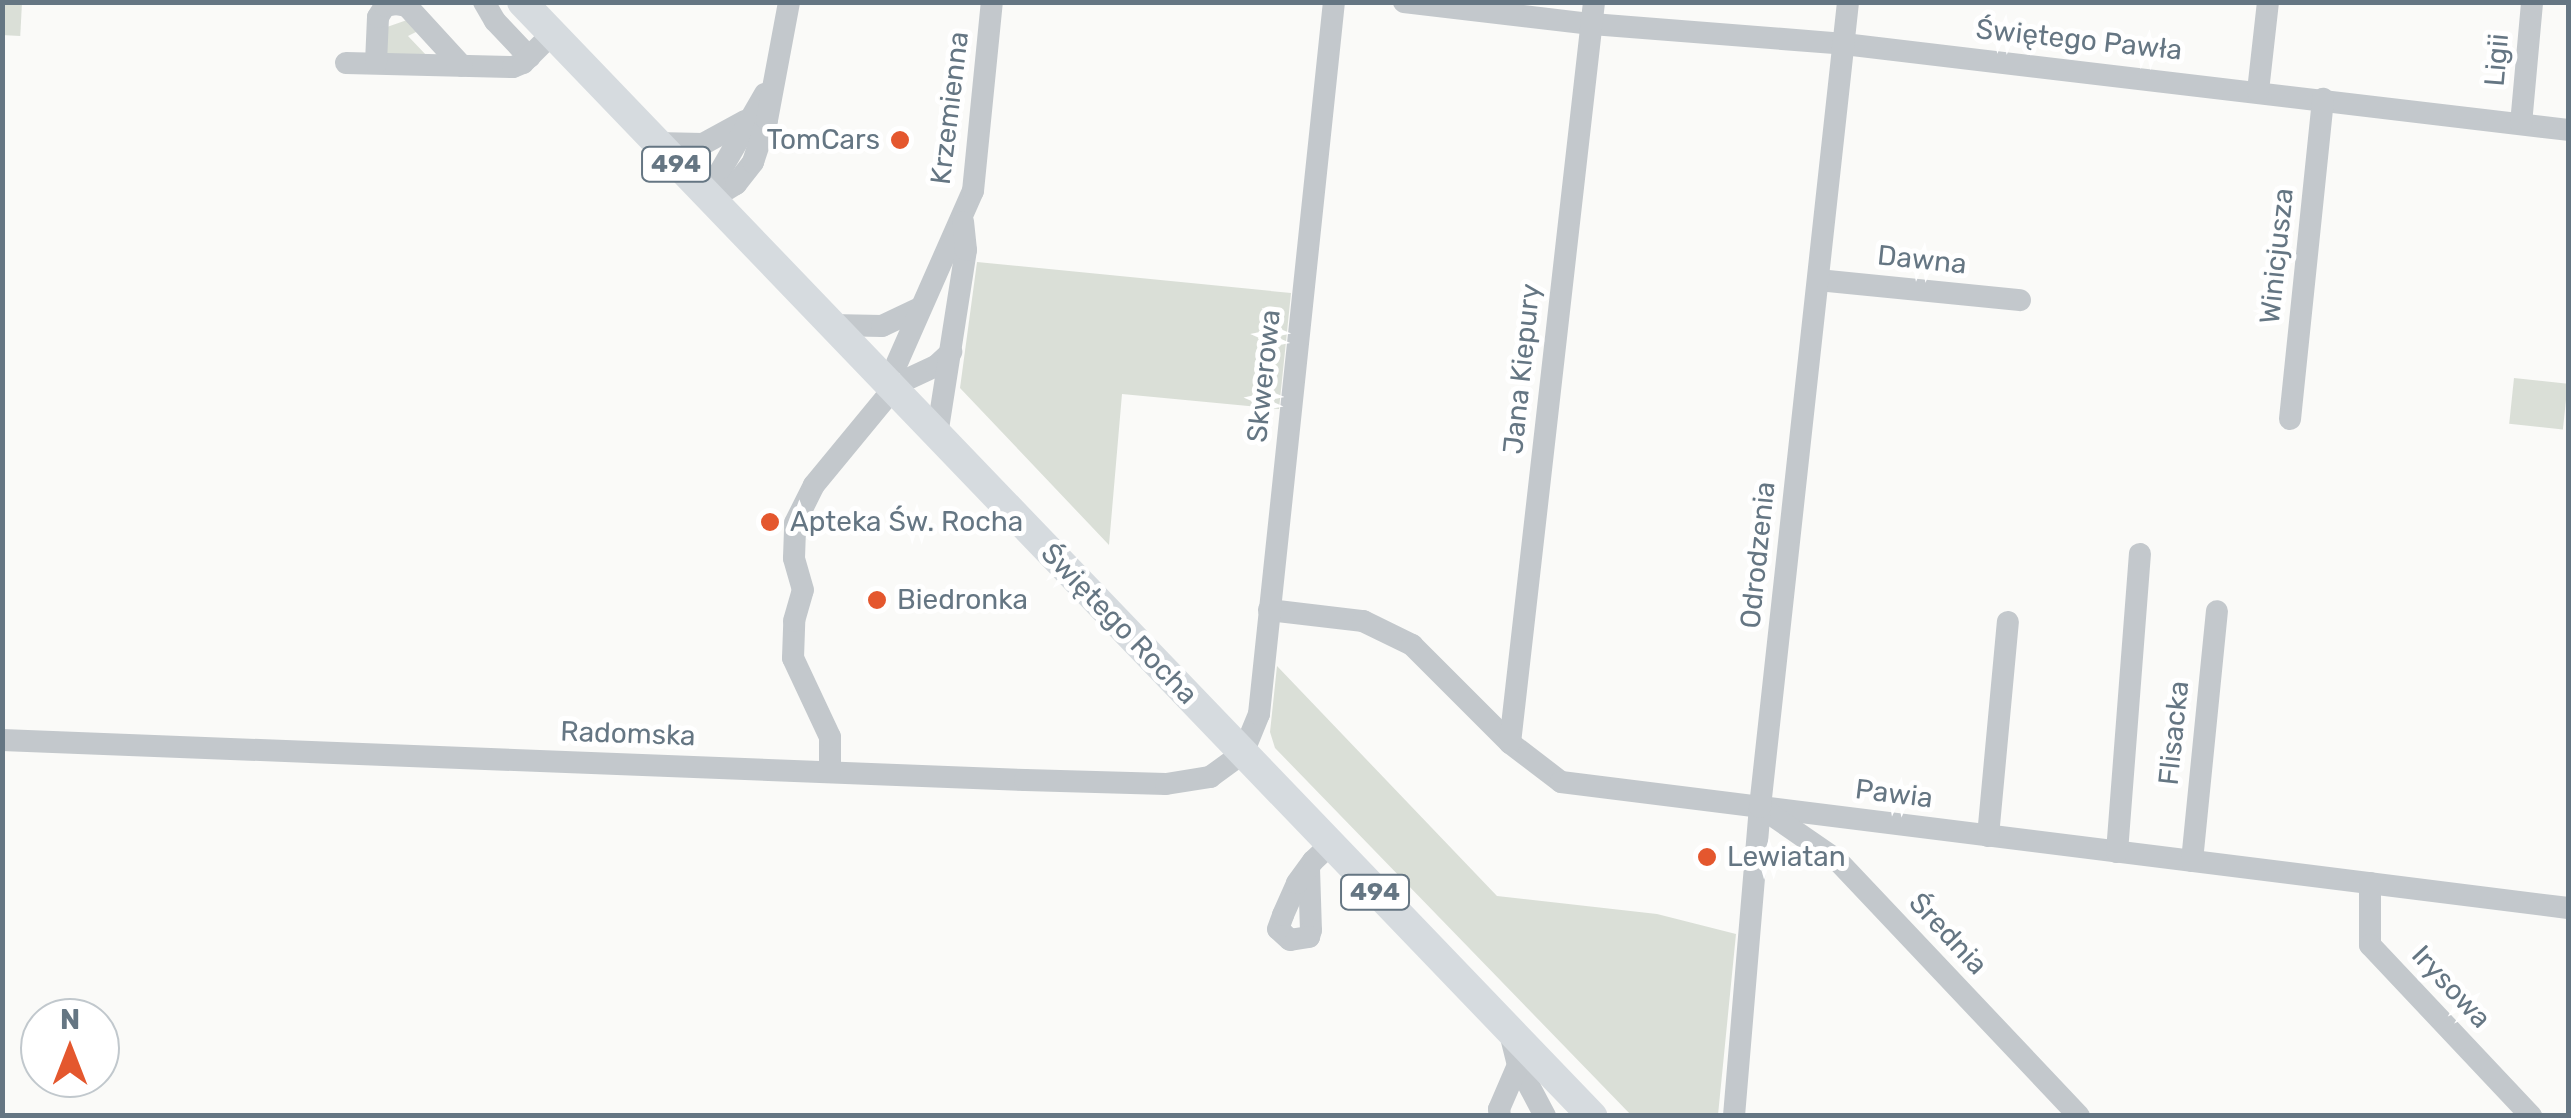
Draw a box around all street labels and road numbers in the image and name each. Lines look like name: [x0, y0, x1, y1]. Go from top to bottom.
street label: Świętego Pawła: [1974, 12, 2184, 68]
street label: Krzemienna: [924, 30, 976, 186]
street label: Ligii: [2478, 32, 2516, 88]
road number: 494: [641, 144, 711, 184]
street label: Winicjusza: [2253, 186, 2301, 326]
street label: Dawna: [1876, 239, 1968, 281]
street label: Jana Kiepury: [1496, 282, 1548, 456]
street label: Skwerowa: [1240, 308, 1288, 444]
street label: Odrodzenia: [1734, 480, 1782, 630]
street label: Świętego Rocha: [1034, 537, 1204, 711]
street label: Flisacka: [2152, 679, 2196, 787]
street label: Radomska: [560, 715, 696, 753]
street label: Pawia: [1853, 773, 1935, 815]
road number: 494: [1340, 872, 1410, 912]
street label: Średnia: [1902, 886, 1994, 982]
street label: Irysowa: [2404, 939, 2498, 1035]

